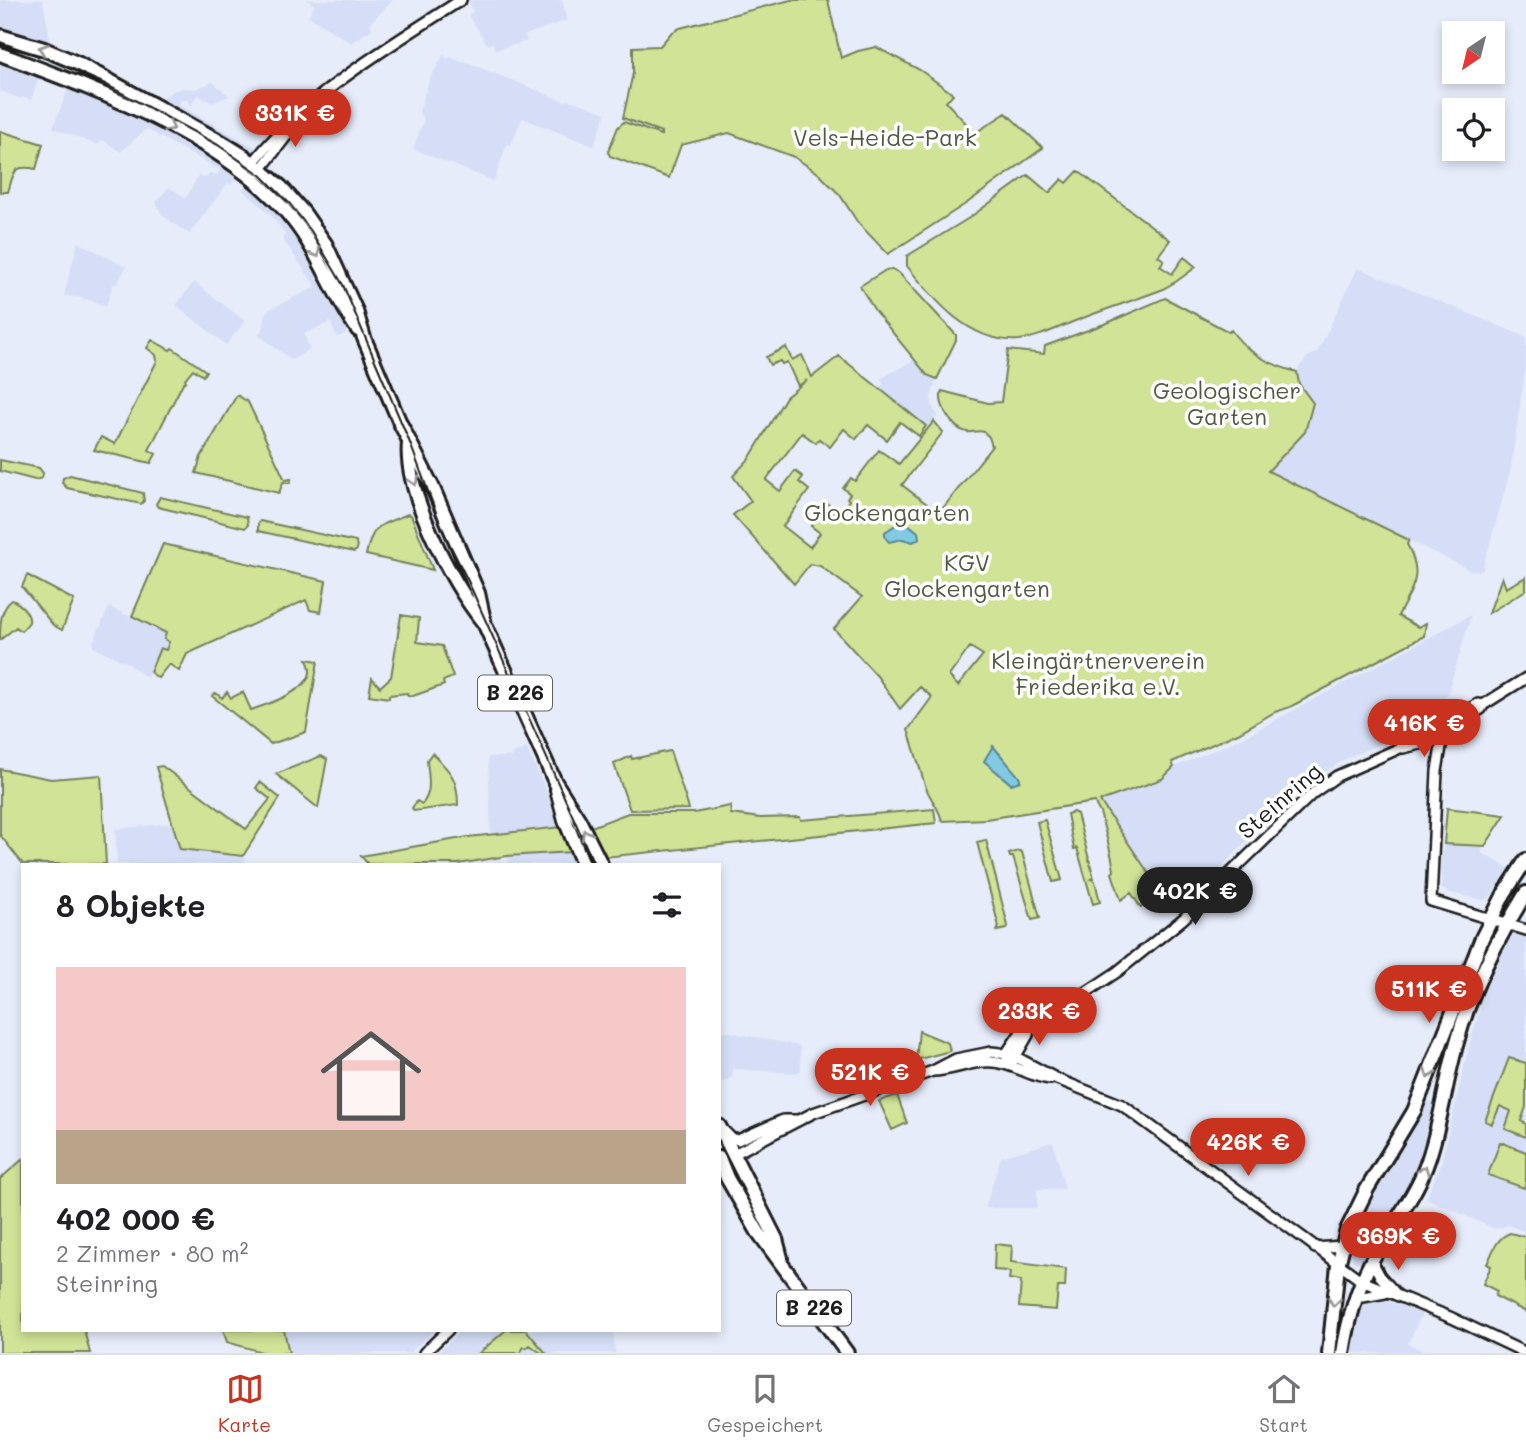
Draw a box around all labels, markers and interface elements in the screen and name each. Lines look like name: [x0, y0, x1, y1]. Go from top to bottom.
north arrow: [1442, 21, 1505, 84]
map controls: [1442, 21, 1505, 161]
one-way arrow: [38, 43, 50, 57]
pin: 331K €: [238, 90, 352, 149]
text: 331K €: [255, 97, 335, 127]
button: locate: [1442, 98, 1505, 161]
one-way arrow: [162, 118, 175, 132]
park label: Vels-Heide-Park: [793, 122, 977, 152]
one-way arrow: [307, 245, 320, 258]
park label: Geologischer Garten: [1153, 375, 1301, 431]
one-way arrow: [406, 475, 421, 487]
park label: Glockengarten: [804, 497, 970, 527]
park label: KGV Glockengarten: [884, 547, 1050, 603]
park label: Kleingärtnerverein Friederika e.V.: [991, 645, 1205, 701]
road number: B 226: [478, 676, 552, 710]
pin: 416K €: [1367, 700, 1481, 759]
text: 416K €: [1384, 707, 1464, 737]
street label: Steinring: [1231, 756, 1328, 845]
one-way arrow: [581, 829, 595, 841]
pin: 402K €: [1138, 867, 1252, 927]
text: 402K €: [1153, 875, 1237, 905]
text: 8 Objekte: [56, 885, 205, 925]
icon: filters: [648, 886, 686, 924]
pin: 511K €: [1372, 965, 1486, 1025]
text: 511K €: [1391, 973, 1467, 1003]
pin: 233K €: [982, 988, 1096, 1047]
text: 233K €: [998, 995, 1080, 1025]
icon: home: [308, 1013, 434, 1139]
pin: 521K €: [813, 1048, 927, 1108]
text: 521K €: [831, 1056, 909, 1086]
one-way arrow: [1423, 1068, 1437, 1080]
pin: 426K €: [1191, 1118, 1305, 1178]
text: 426K €: [1206, 1126, 1290, 1156]
one-way arrow: [1416, 1165, 1430, 1177]
text: 402 000 €: [56, 1198, 215, 1238]
pin: 369K €: [1341, 1212, 1455, 1272]
text: 369K €: [1356, 1220, 1440, 1250]
text: 2 Zimmer · 80 m²: [56, 1238, 248, 1268]
text: Steinring: [56, 1268, 158, 1298]
road number: B 226: [777, 1290, 851, 1326]
one-way arrow: [1326, 1296, 1341, 1308]
tab: Karte: [218, 1370, 271, 1437]
tab: Gespeichert: [707, 1370, 823, 1437]
tab: Start: [1259, 1370, 1308, 1437]

